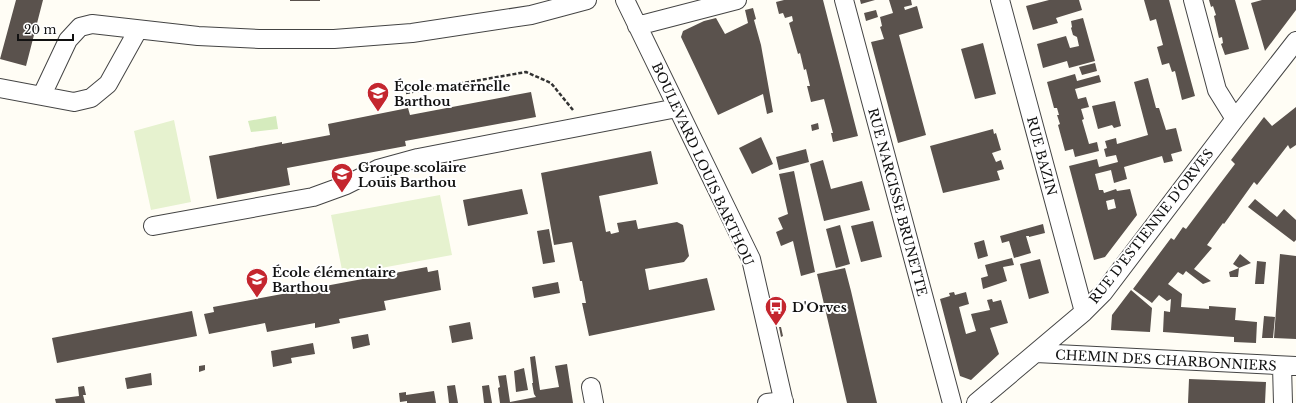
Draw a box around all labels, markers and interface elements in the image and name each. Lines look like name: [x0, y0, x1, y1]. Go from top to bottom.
scale bar: [18, 16, 73, 42]
text: 20 m: [24, 22, 56, 37]
street label: BOULEVARD LOUIS BARTHOU: [648, 60, 757, 269]
place label: École maternelle Barthou: [394, 78, 511, 110]
school or university icon: École maternelle Barthou: [365, 80, 391, 113]
street label: RUE NARCISSE BRUNETTE: [864, 106, 931, 298]
street label: RUE BAZIN: [1023, 115, 1060, 198]
street label: RUE D'ESTIENNE D'ORVES: [1086, 145, 1217, 307]
place label: Groupe scolaire Louis Barthou: [358, 159, 467, 191]
school or university icon: Groupe scolaire Louis Barthou: [329, 161, 355, 194]
place label: École élémentaire Barthou: [272, 264, 396, 296]
school or university icon: École élémentaire Barthou: [244, 266, 270, 299]
bus stop icon: D'Orves: [763, 294, 789, 327]
place label: D'Orves: [792, 299, 847, 316]
street label: CHEMIN DES CHARBONNIERS: [1055, 346, 1277, 375]

